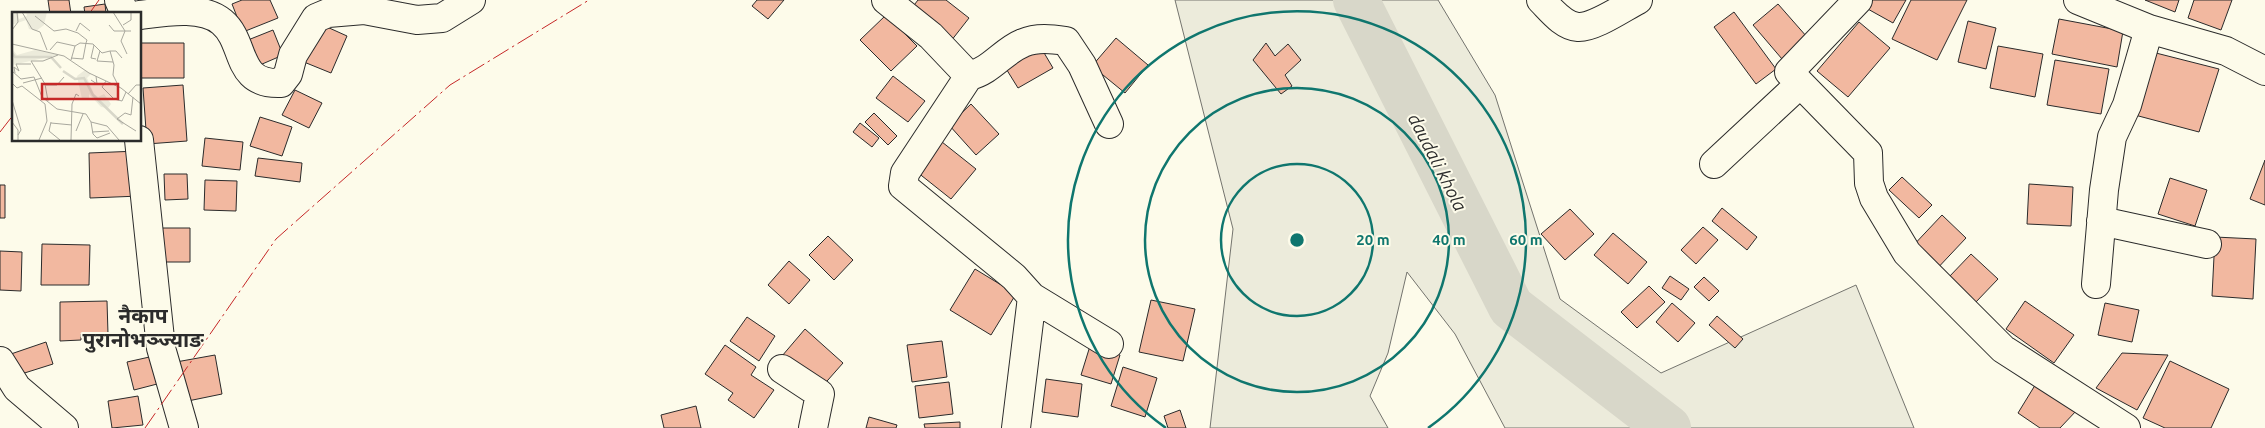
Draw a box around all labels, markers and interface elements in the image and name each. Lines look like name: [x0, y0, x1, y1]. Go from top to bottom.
inset map: [12, 12, 141, 141]
water label: daudali khola: [1405, 110, 1471, 214]
centre of rings: [1288, 231, 1306, 249]
text: 20 m: [1356, 231, 1390, 248]
text: 40 m: [1432, 231, 1466, 248]
text: 60 m: [1509, 231, 1543, 248]
district label: नैकाप पुरानोभञ्ज्याङ: [82, 303, 204, 353]

